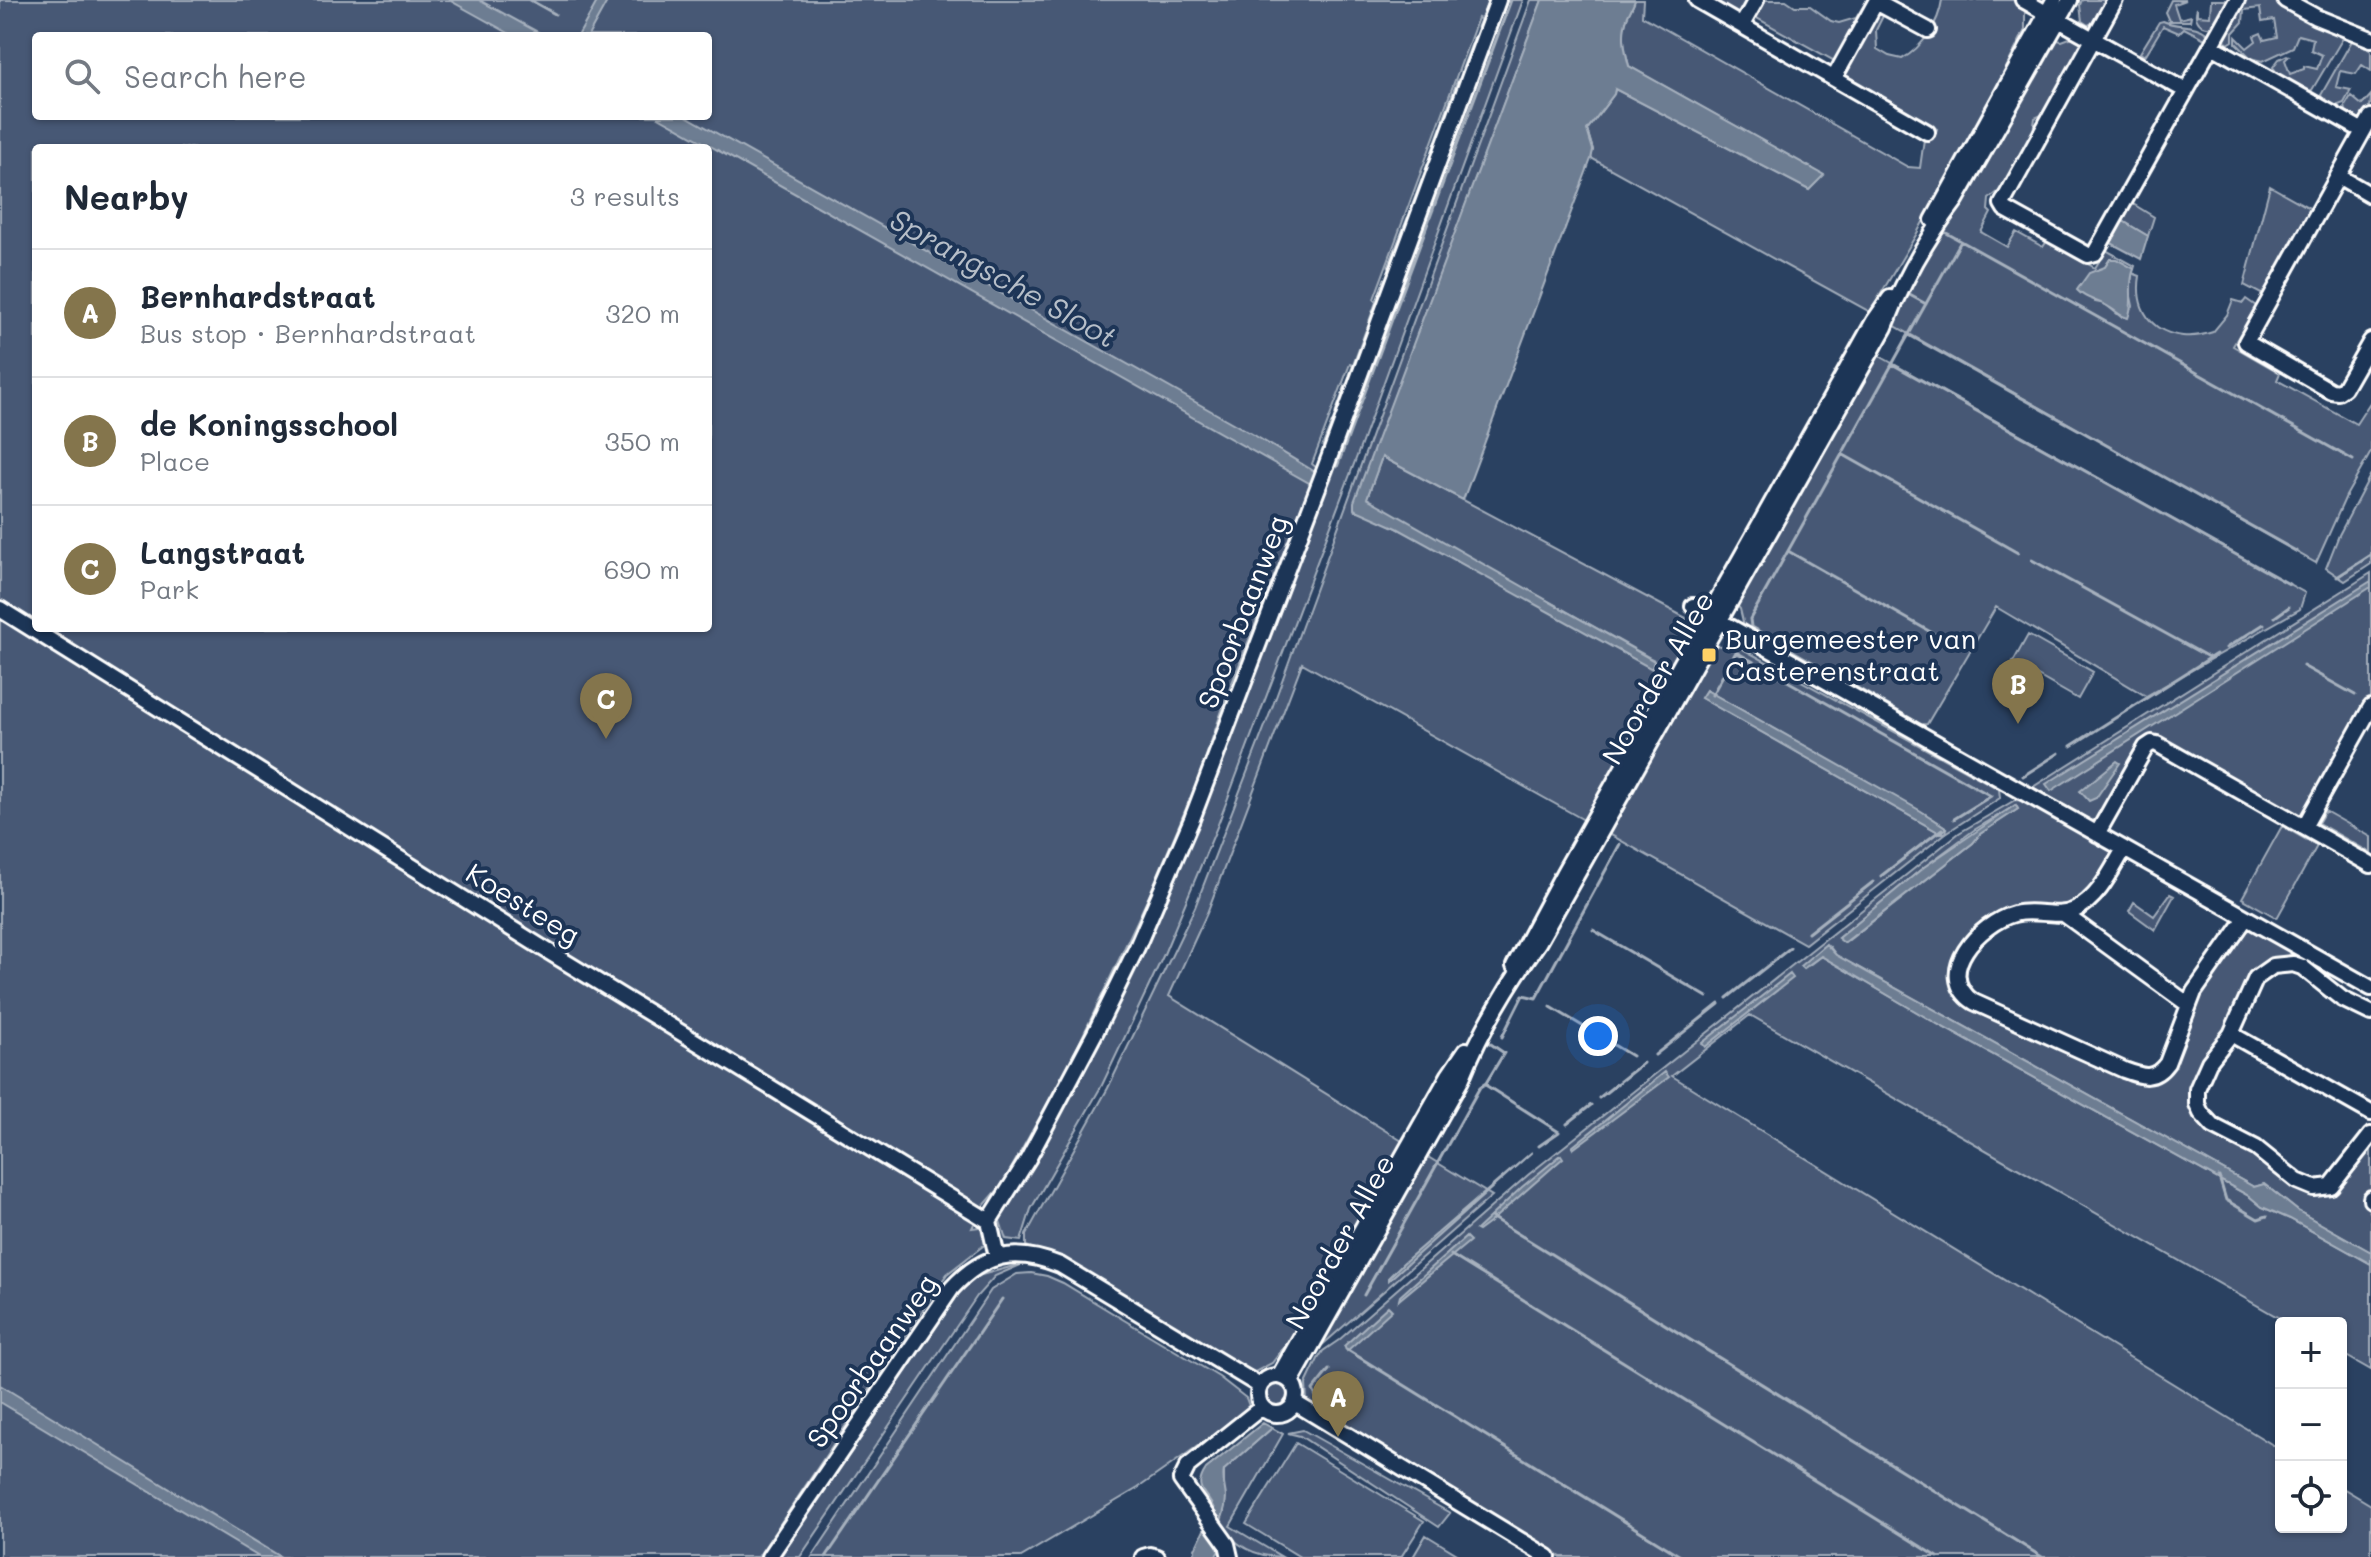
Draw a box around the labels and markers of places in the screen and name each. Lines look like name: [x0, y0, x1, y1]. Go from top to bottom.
place label: Burgemeester van Casterenstraat: [1725, 620, 1976, 688]
marker: Burgemeester van Casterenstraat: [1700, 646, 1718, 664]
pin: B: [1992, 658, 2044, 724]
pin: C: [580, 673, 632, 739]
pin: A: [1312, 1371, 1364, 1437]

